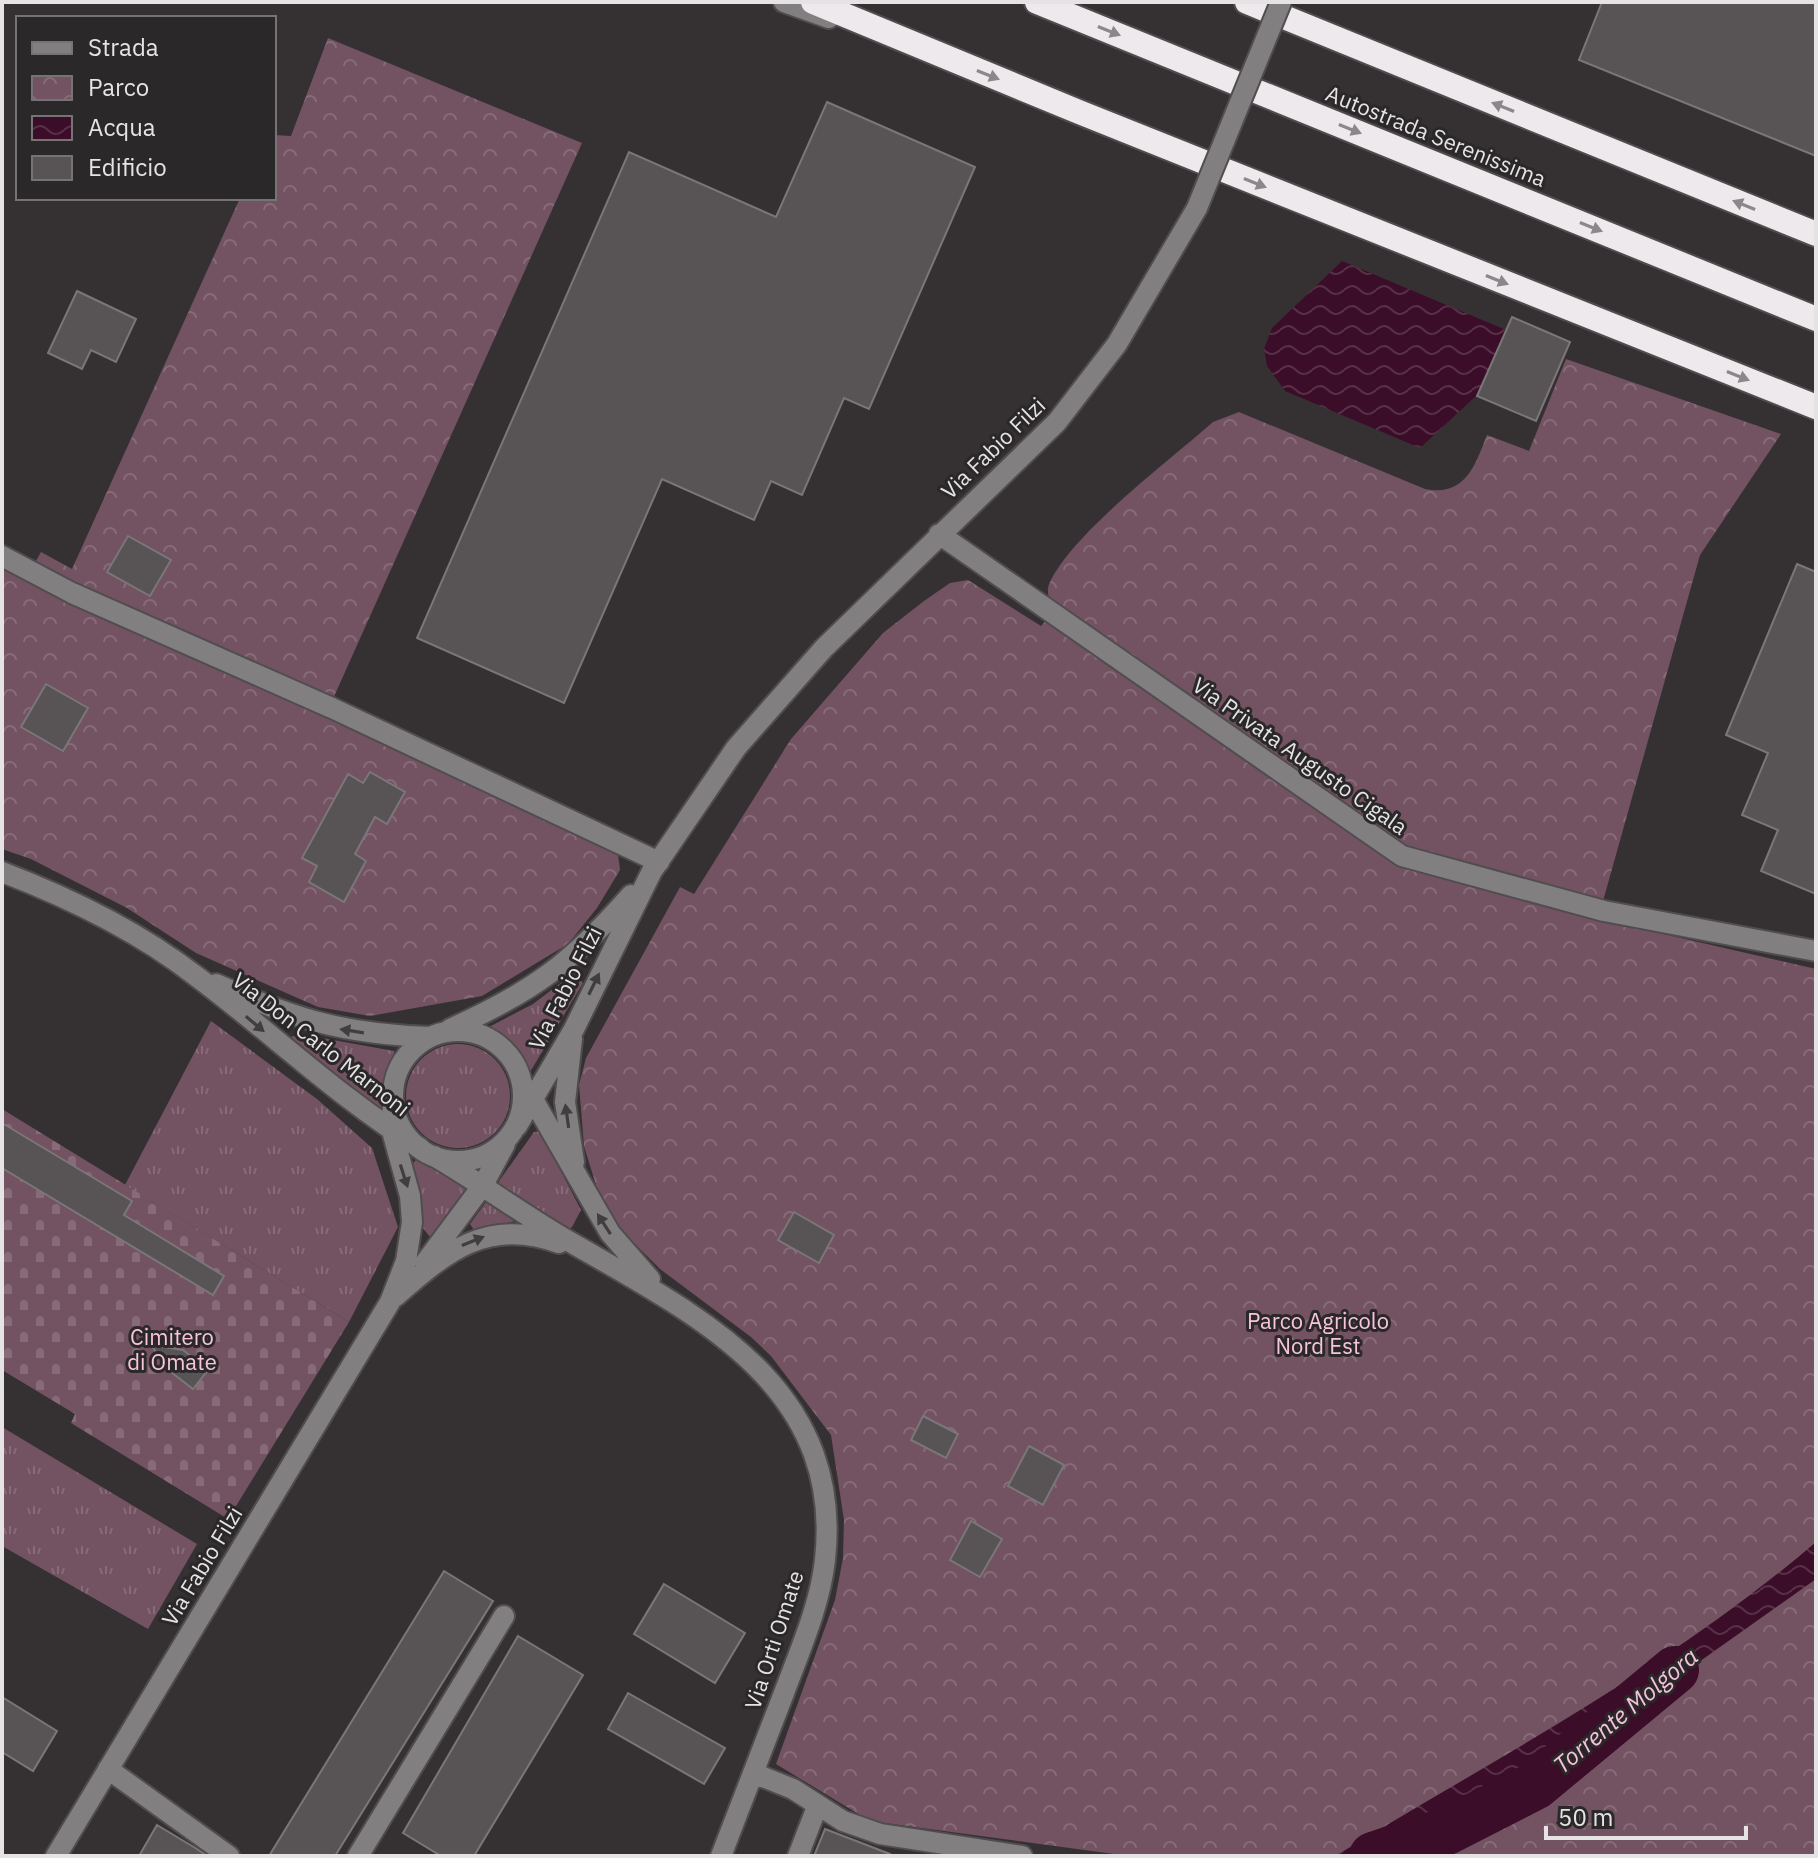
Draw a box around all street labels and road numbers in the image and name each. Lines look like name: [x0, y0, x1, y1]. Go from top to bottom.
street label: Autostrada Serenissima: [1322, 78, 1551, 193]
street label: Via Fabio Filzi: [934, 391, 1051, 505]
street label: Via Privata Augusto Cigala: [1187, 670, 1414, 841]
street label: Via Fabio Filzi: [521, 921, 608, 1054]
street label: Via Don Carlo Marnoni: [226, 965, 416, 1122]
street label: Via Fabio Filzi: [155, 1501, 249, 1631]
street label: Via Orti Omate: [737, 1567, 810, 1713]

